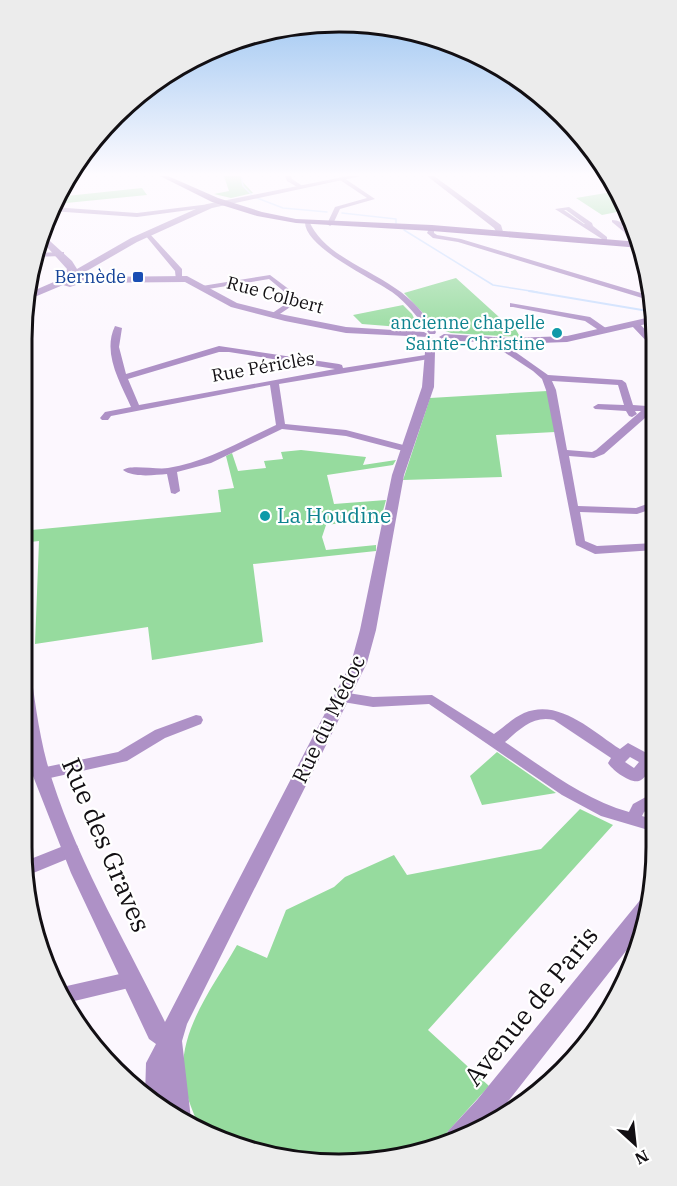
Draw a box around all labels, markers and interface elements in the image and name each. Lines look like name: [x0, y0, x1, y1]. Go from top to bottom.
place label: Bernède: [54, 265, 126, 288]
marker: Bernède: [131, 270, 145, 284]
street label: Rue Colbert: [224, 271, 326, 318]
place label: ancienne chapelle Sainte-Christine: [391, 311, 545, 355]
marker: ancienne chapelle Sainte-Christine: [550, 326, 564, 340]
street label: Rue Périclès: [210, 346, 316, 387]
place label: La Houdine: [277, 501, 391, 529]
marker: La Houdine: [258, 509, 272, 523]
street label: Rue du Médoc: [285, 650, 371, 787]
street label: Rue des Graves: [55, 752, 159, 937]
street label: Avenue de Paris: [455, 919, 605, 1092]
north arrow: [605, 1114, 665, 1174]
text: N: [632, 1146, 652, 1169]

